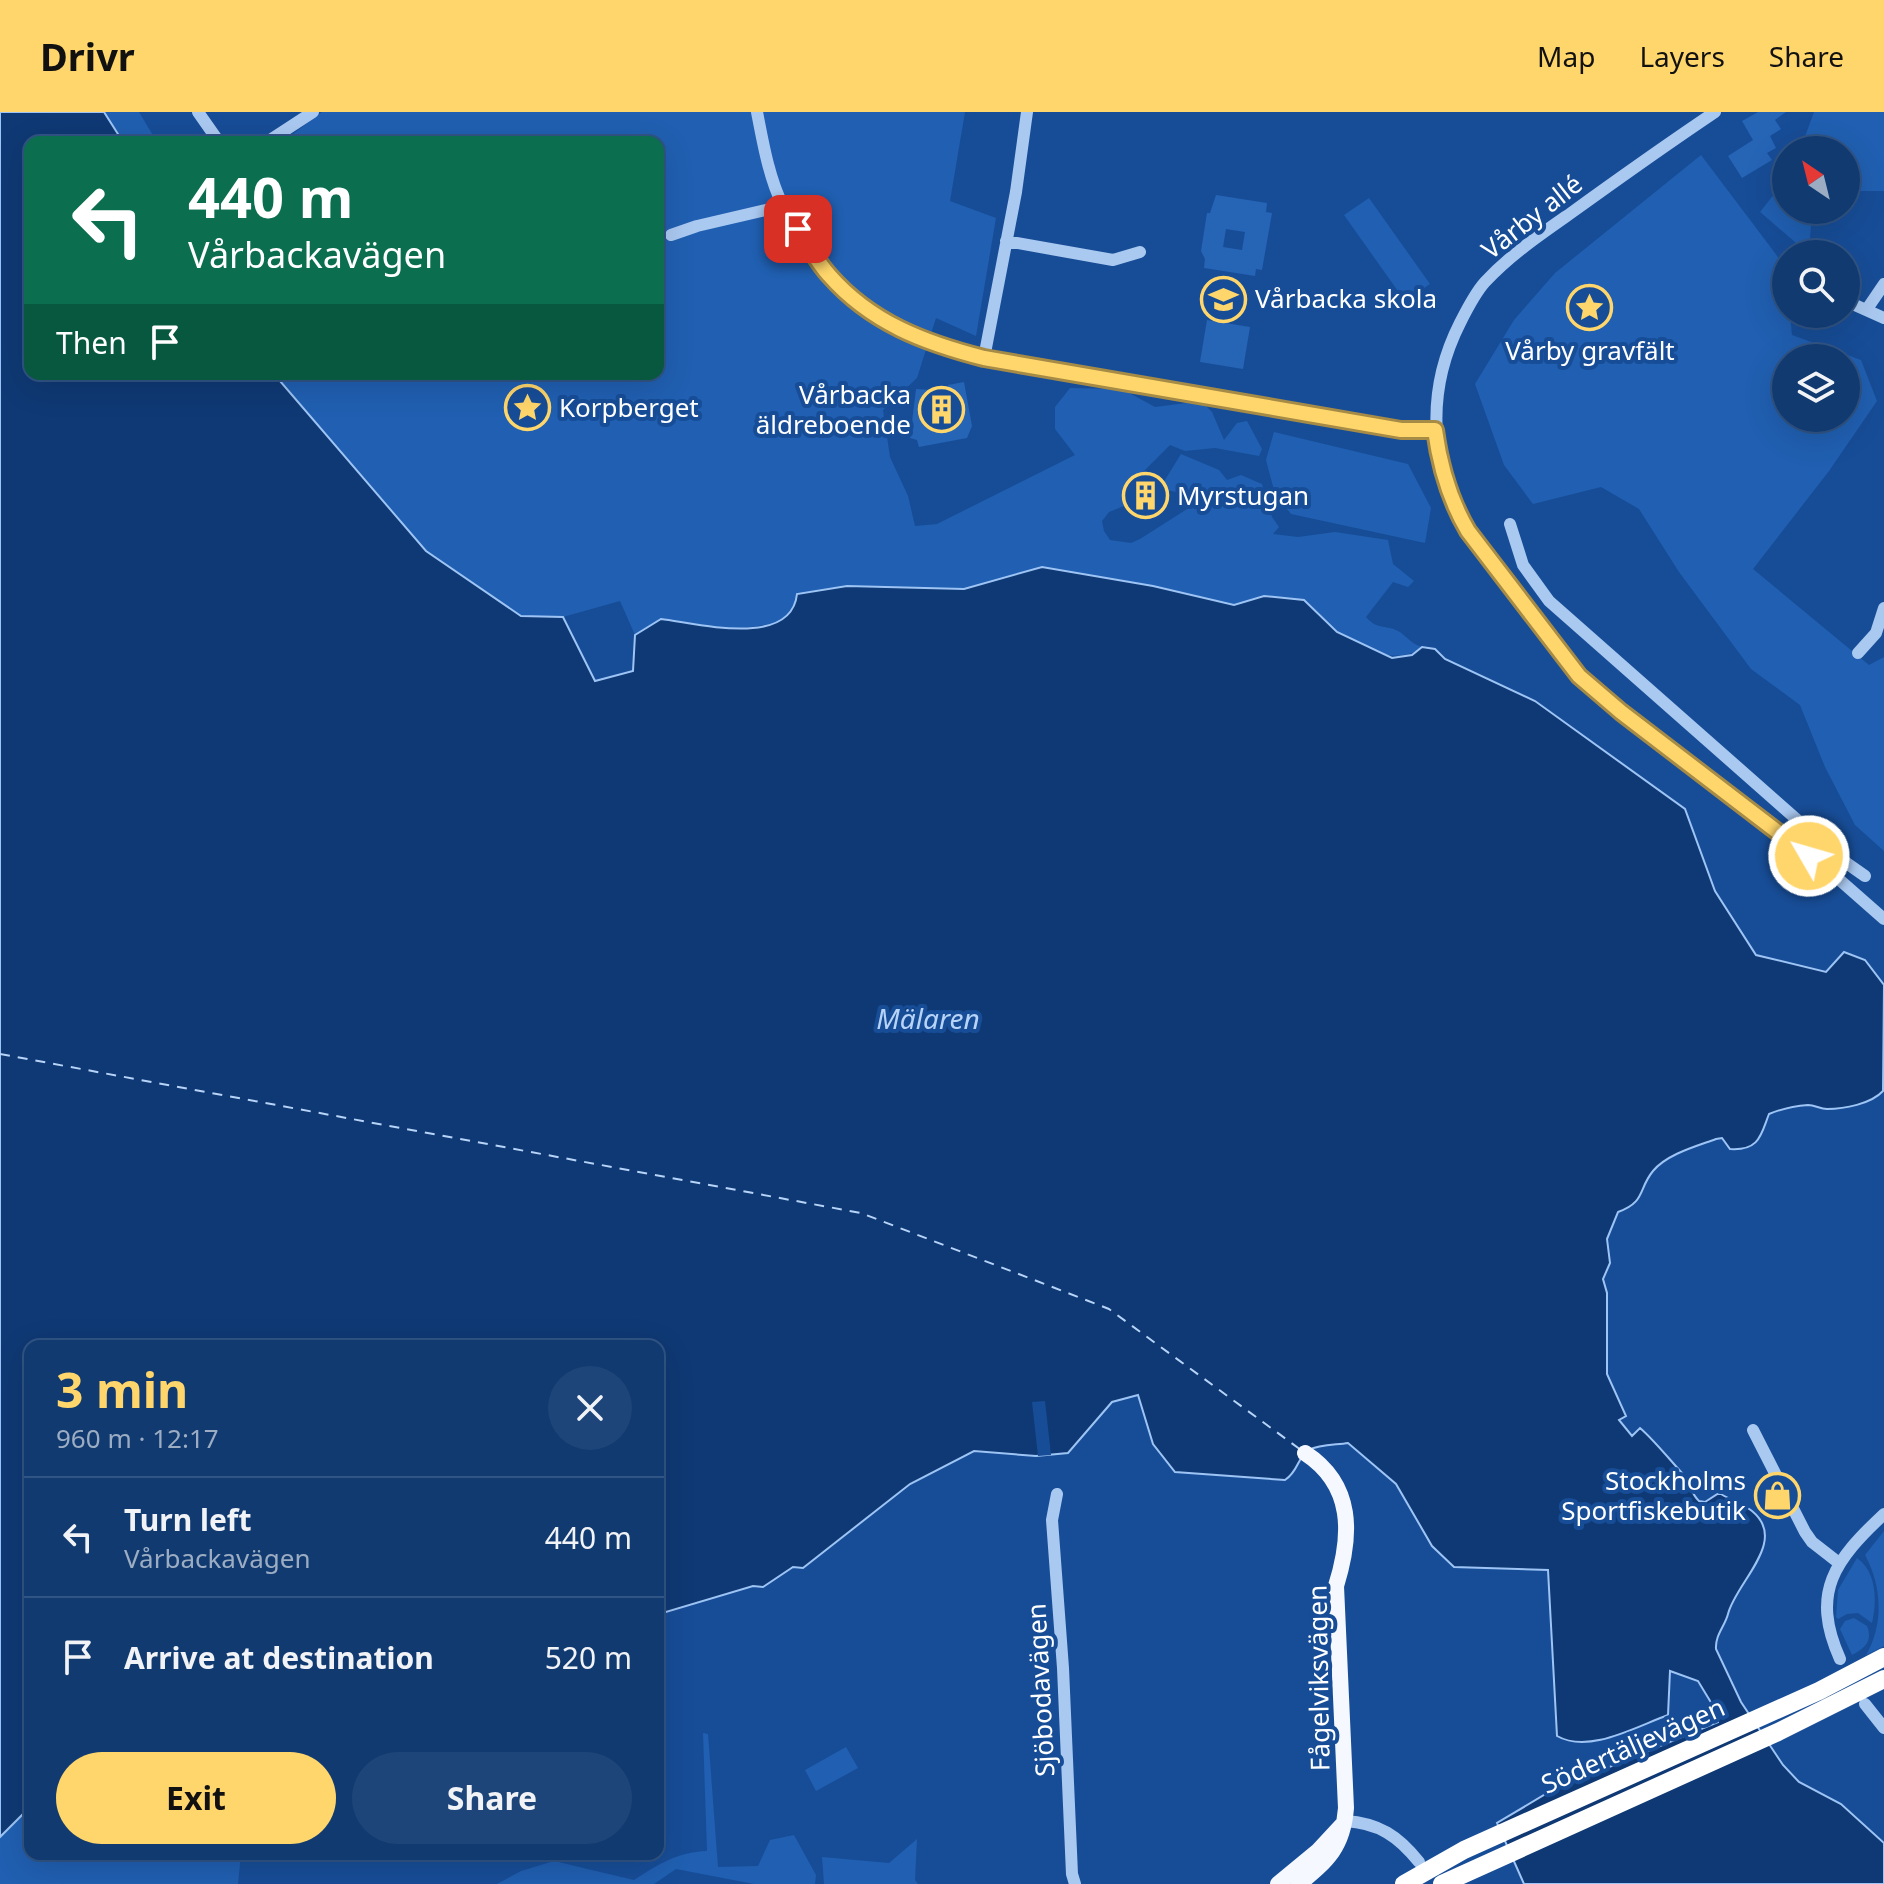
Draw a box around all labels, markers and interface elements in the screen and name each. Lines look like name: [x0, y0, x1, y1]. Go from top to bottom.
text: Drivr: [40, 30, 135, 82]
text: Map: [1537, 37, 1595, 75]
text: Layers: [1639, 37, 1725, 75]
text: Share: [1769, 37, 1844, 75]
north arrow: [1772, 136, 1860, 224]
map controls: [1772, 136, 1860, 432]
text: 440 m: [188, 158, 353, 234]
street label: Vårby allé: [1474, 166, 1589, 267]
icon: left: [56, 168, 160, 272]
pin: [764, 195, 832, 263]
icon: arrive: [776, 207, 820, 251]
text: Vårbackavägen: [188, 230, 446, 279]
button: search: [1772, 240, 1860, 328]
school or university icon: Vårbacka skola: [1200, 275, 1248, 323]
place label: Vårbacka skola: [1255, 280, 1437, 316]
place icon: Vårby gravfält: [1566, 284, 1614, 332]
icon: arrive: [143, 320, 187, 364]
text: Then: [56, 322, 127, 363]
place label: Vårby gravfält: [1505, 332, 1675, 368]
button: layers: [1772, 344, 1860, 432]
place label: Vårbacka äldreboende: [756, 376, 911, 442]
place icon: Korpberget: [504, 384, 552, 432]
building icon: Vårbacka äldreboende: [918, 386, 966, 434]
place label: Korpberget: [559, 389, 699, 425]
building icon: Myrstugan: [1122, 472, 1170, 520]
place label: Myrstugan: [1177, 477, 1309, 513]
position arrow: [1767, 814, 1851, 898]
water label: Mälaren: [876, 999, 980, 1037]
text: 3 min: [56, 1357, 188, 1422]
button: close: [548, 1366, 632, 1450]
text: 960 m · 12:17: [56, 1420, 219, 1456]
place label: Stockholms Sportfiskebutik: [1561, 1462, 1746, 1528]
shop icon: Stockholms Sportfiskebutik: [1753, 1472, 1801, 1520]
text: Turn left: [124, 1499, 252, 1540]
icon: left: [56, 1515, 100, 1559]
text: 440 m: [545, 1517, 632, 1558]
text: Vårbackavägen: [124, 1540, 310, 1576]
street label: Fågelviksvägen: [1298, 1585, 1338, 1771]
street label: Sjöbodavägen: [1017, 1602, 1063, 1778]
icon: arrive: [56, 1635, 100, 1679]
text: Arrive at destination: [124, 1637, 434, 1678]
text: 520 m: [545, 1637, 632, 1678]
street label: Södertäljevägen: [1535, 1688, 1730, 1802]
button: Exit: [56, 1752, 336, 1844]
button: Share: [352, 1752, 632, 1844]

